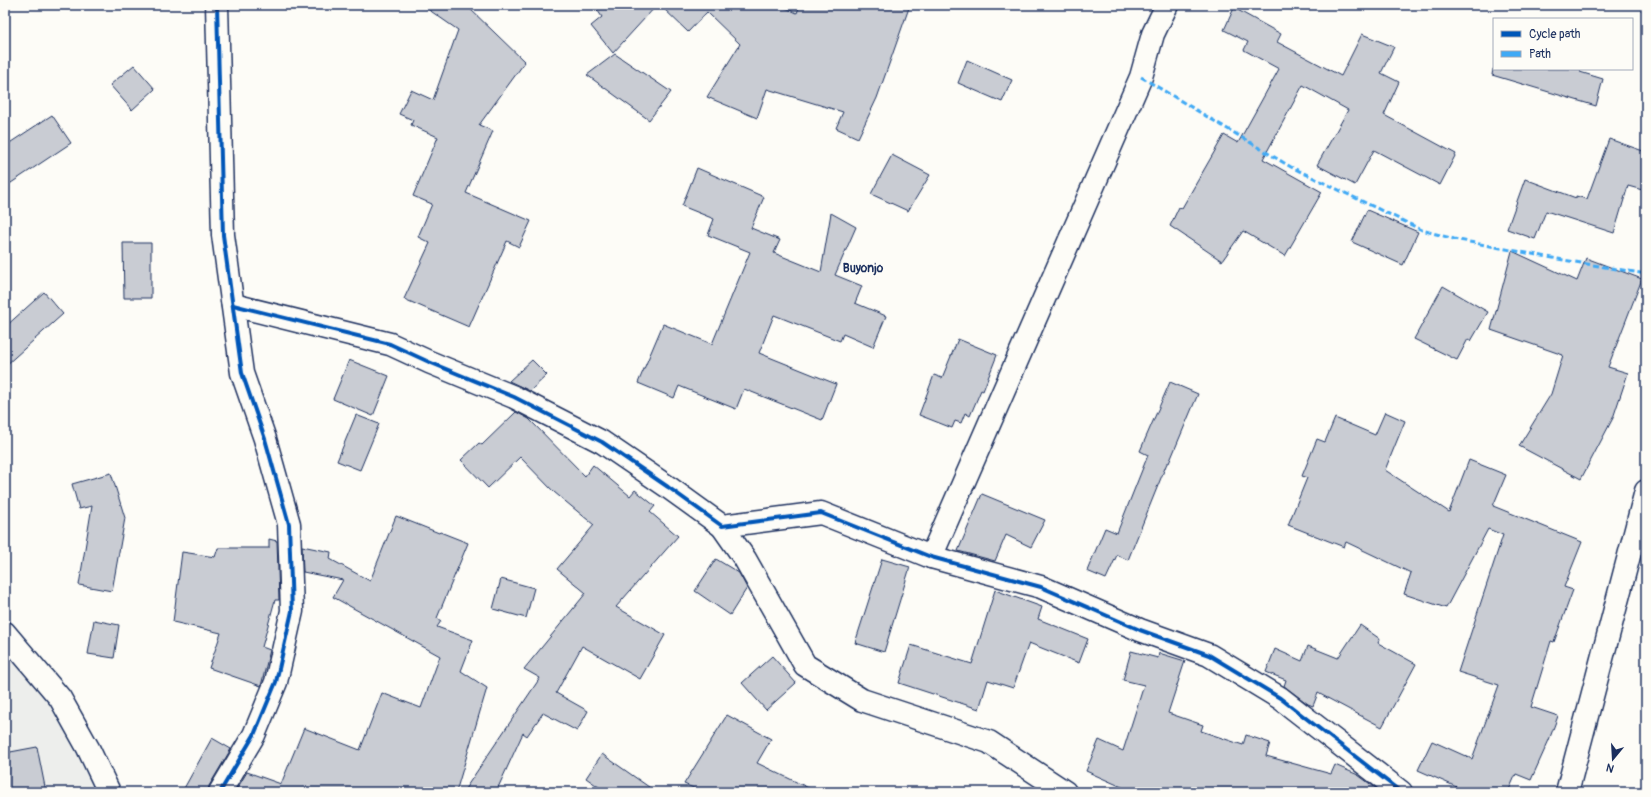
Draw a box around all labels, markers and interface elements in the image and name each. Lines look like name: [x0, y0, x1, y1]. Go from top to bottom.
legend: [1493, 18, 1633, 70]
text: Cycle path: [1529, 27, 1581, 42]
text: Path: [1529, 47, 1551, 62]
district label: Buyonjo: [843, 261, 884, 276]
north arrow: [1593, 739, 1633, 779]
text: N: [1604, 761, 1616, 775]

